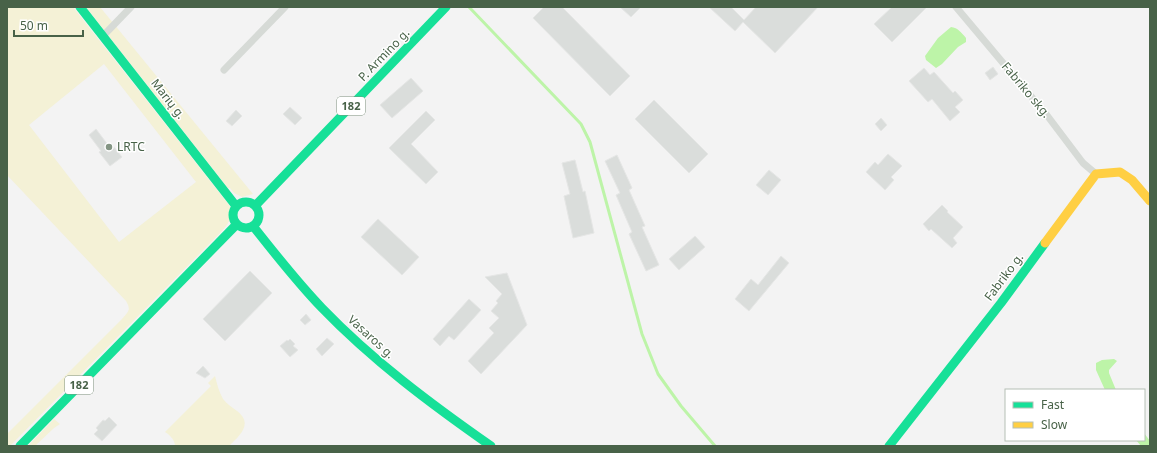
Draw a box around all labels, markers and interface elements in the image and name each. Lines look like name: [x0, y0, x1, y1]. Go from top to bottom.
scale bar: [14, 12, 83, 38]
text: 50 m: [20, 17, 48, 34]
street label: P. Armino g.: [354, 25, 413, 85]
street label: Fabriko skg.: [998, 58, 1055, 121]
street label: Marių g.: [147, 75, 190, 122]
road number: 182: [337, 97, 365, 115]
place label: LRTC: [117, 138, 145, 155]
marker: LRTC: [104, 142, 114, 152]
street label: Fabriko g.: [980, 249, 1027, 304]
street label: Vasaros g.: [344, 311, 398, 362]
road number: 182: [65, 376, 93, 394]
legend: [1005, 389, 1145, 441]
text: Fast: [1041, 396, 1065, 413]
text: Slow: [1041, 416, 1068, 433]

